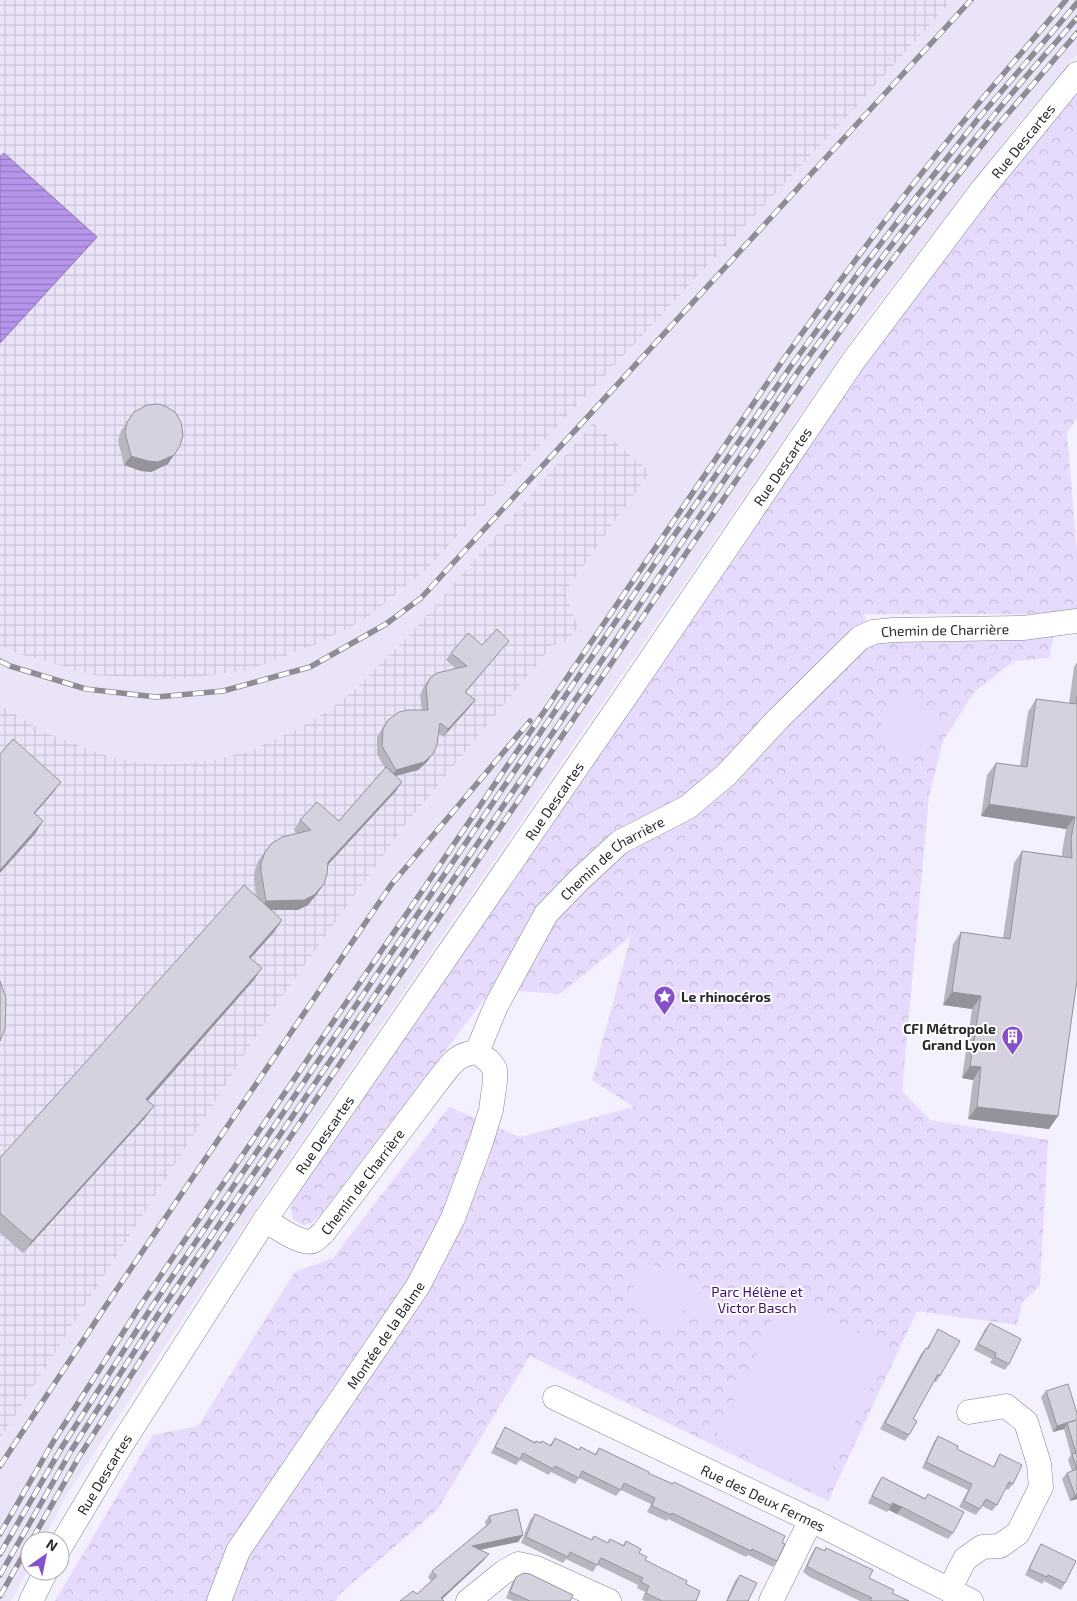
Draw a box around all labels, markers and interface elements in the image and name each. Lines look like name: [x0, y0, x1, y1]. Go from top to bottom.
street label: Rue Descartes: [987, 100, 1058, 181]
street label: Rue Descartes: [749, 424, 815, 509]
street label: Chemin de Charrière: [880, 620, 1009, 640]
street label: Rue Descartes: [521, 758, 587, 843]
street label: Chemin de Charrière: [556, 812, 667, 903]
place icon: Le rhinocéros: [653, 984, 677, 1015]
place label: Le rhinocéros: [681, 988, 771, 1005]
place label: CFI Métropole Grand Lyon: [903, 1020, 996, 1053]
building icon: CFI Métropole Grand Lyon: [1000, 1024, 1024, 1055]
street label: Rue Descartes: [291, 1092, 357, 1177]
street label: Chemin de Charrière: [316, 1125, 407, 1238]
street label: Montée de la Balme: [343, 1278, 427, 1392]
park label: Parc Hélène et Victor Basch: [711, 1283, 803, 1316]
street label: Rue Descartes: [73, 1431, 135, 1518]
street label: Rue des Deux Fermes: [699, 1460, 829, 1535]
north arrow: [20, 1531, 70, 1581]
text: N: [43, 1535, 61, 1555]

